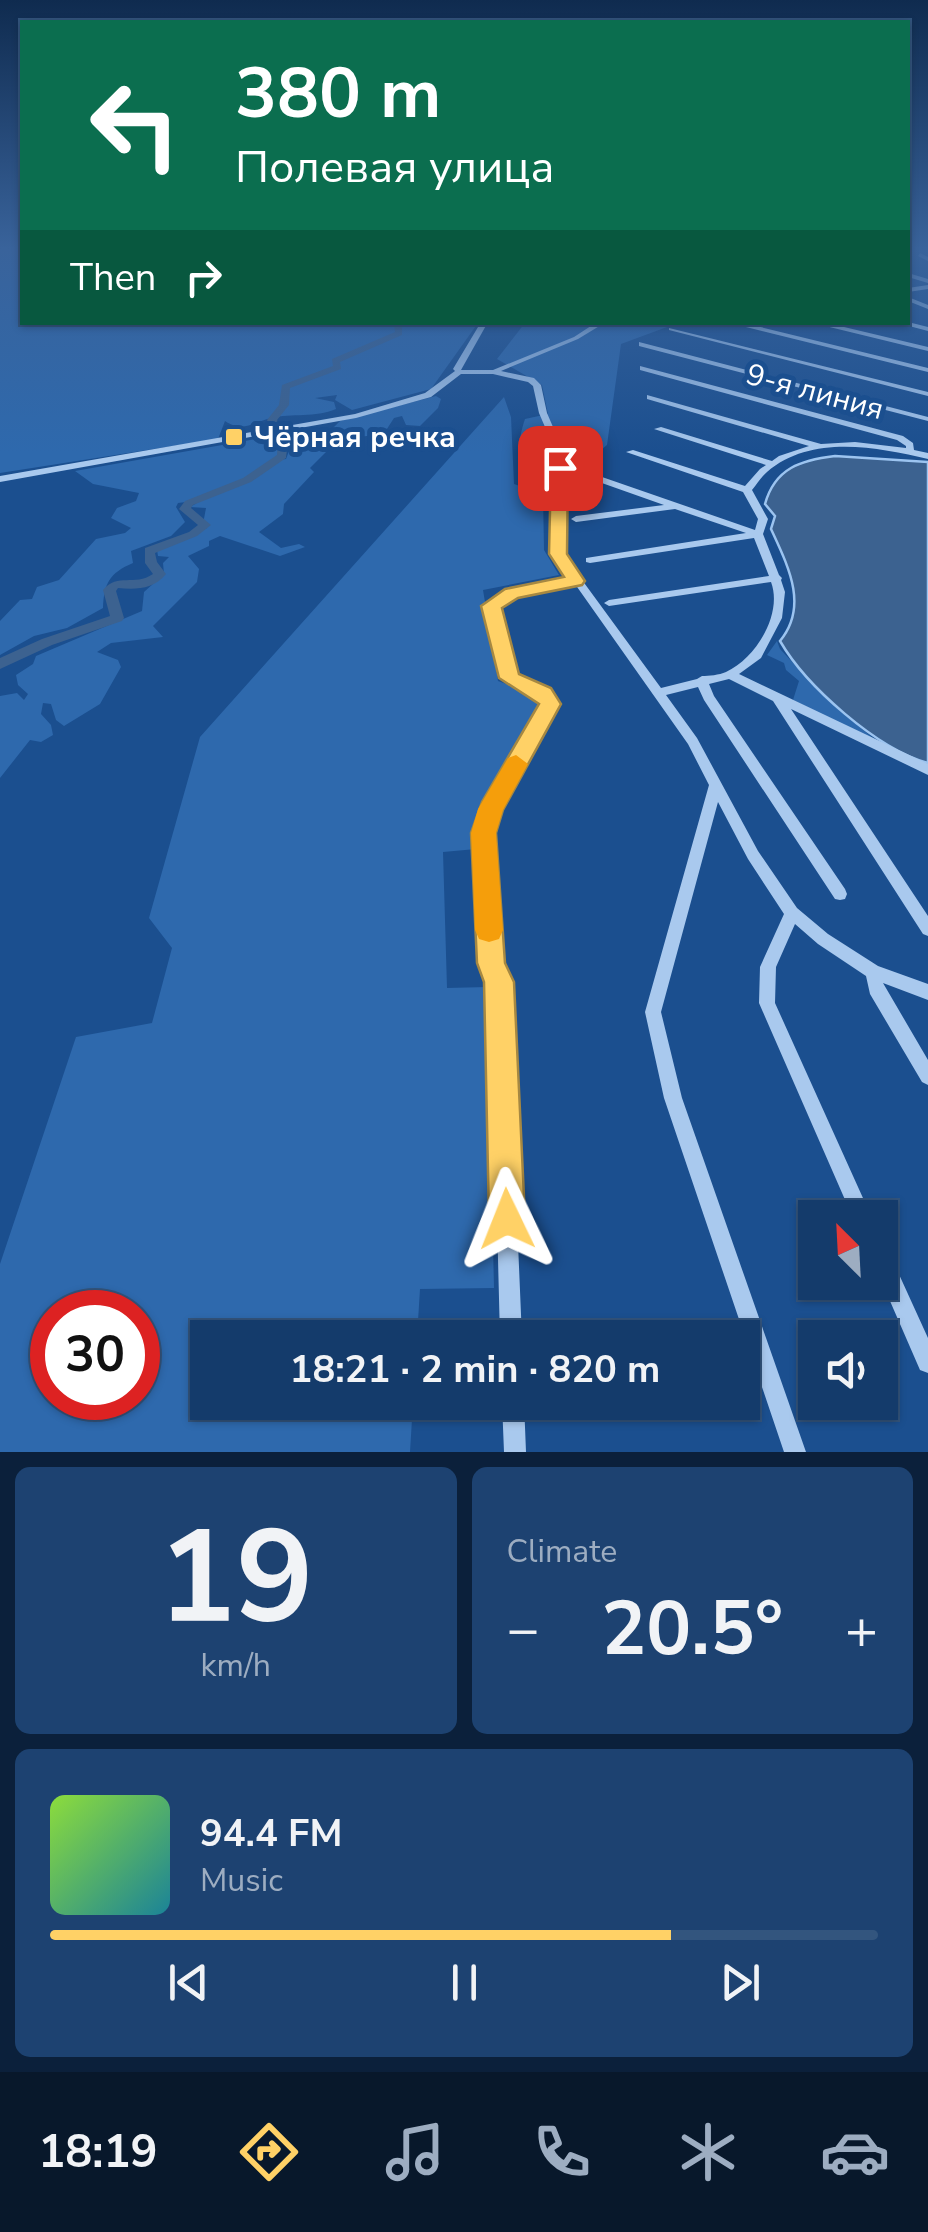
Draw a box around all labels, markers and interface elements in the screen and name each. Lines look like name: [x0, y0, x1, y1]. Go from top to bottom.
text: 380 m: [235, 46, 441, 142]
icon: left: [70, 60, 200, 190]
text: Полевая улица: [235, 137, 554, 198]
icon: right: [176, 250, 231, 305]
text: Then: [70, 252, 156, 303]
street label: 9-я линия: [742, 354, 888, 430]
place label: Чёрная речка: [254, 417, 456, 458]
marker: Чёрная речка: [223, 426, 245, 448]
pin: [518, 426, 603, 511]
icon: arrive: [533, 441, 588, 496]
position arrow: [455, 1167, 559, 1271]
north arrow: [798, 1200, 898, 1300]
map controls: [798, 1200, 898, 1420]
speed limit sign: 30: [30, 1290, 160, 1420]
button: sound: [798, 1320, 898, 1420]
text: 18:21 · 2 min · 820 m: [290, 1344, 660, 1395]
text: 19: [158, 1490, 314, 1667]
text: Climate: [507, 1530, 617, 1573]
text: 20.5°: [601, 1578, 783, 1680]
text: −: [507, 1592, 540, 1667]
text: +: [845, 1592, 878, 1667]
text: km/h: [200, 1644, 271, 1687]
text: 94.4 FM: [200, 1808, 342, 1859]
text: Music: [200, 1859, 283, 1902]
icon: previous: [161, 1955, 216, 2010]
icon: pause: [437, 1955, 492, 2010]
icon: next: [713, 1955, 768, 2010]
icon: directions: [234, 2117, 304, 2187]
icon: music: [380, 2117, 450, 2187]
icon: phone: [527, 2117, 597, 2187]
icon: climate: [673, 2117, 743, 2187]
icon: car: [820, 2117, 890, 2187]
text: 18:19: [38, 2122, 157, 2183]

